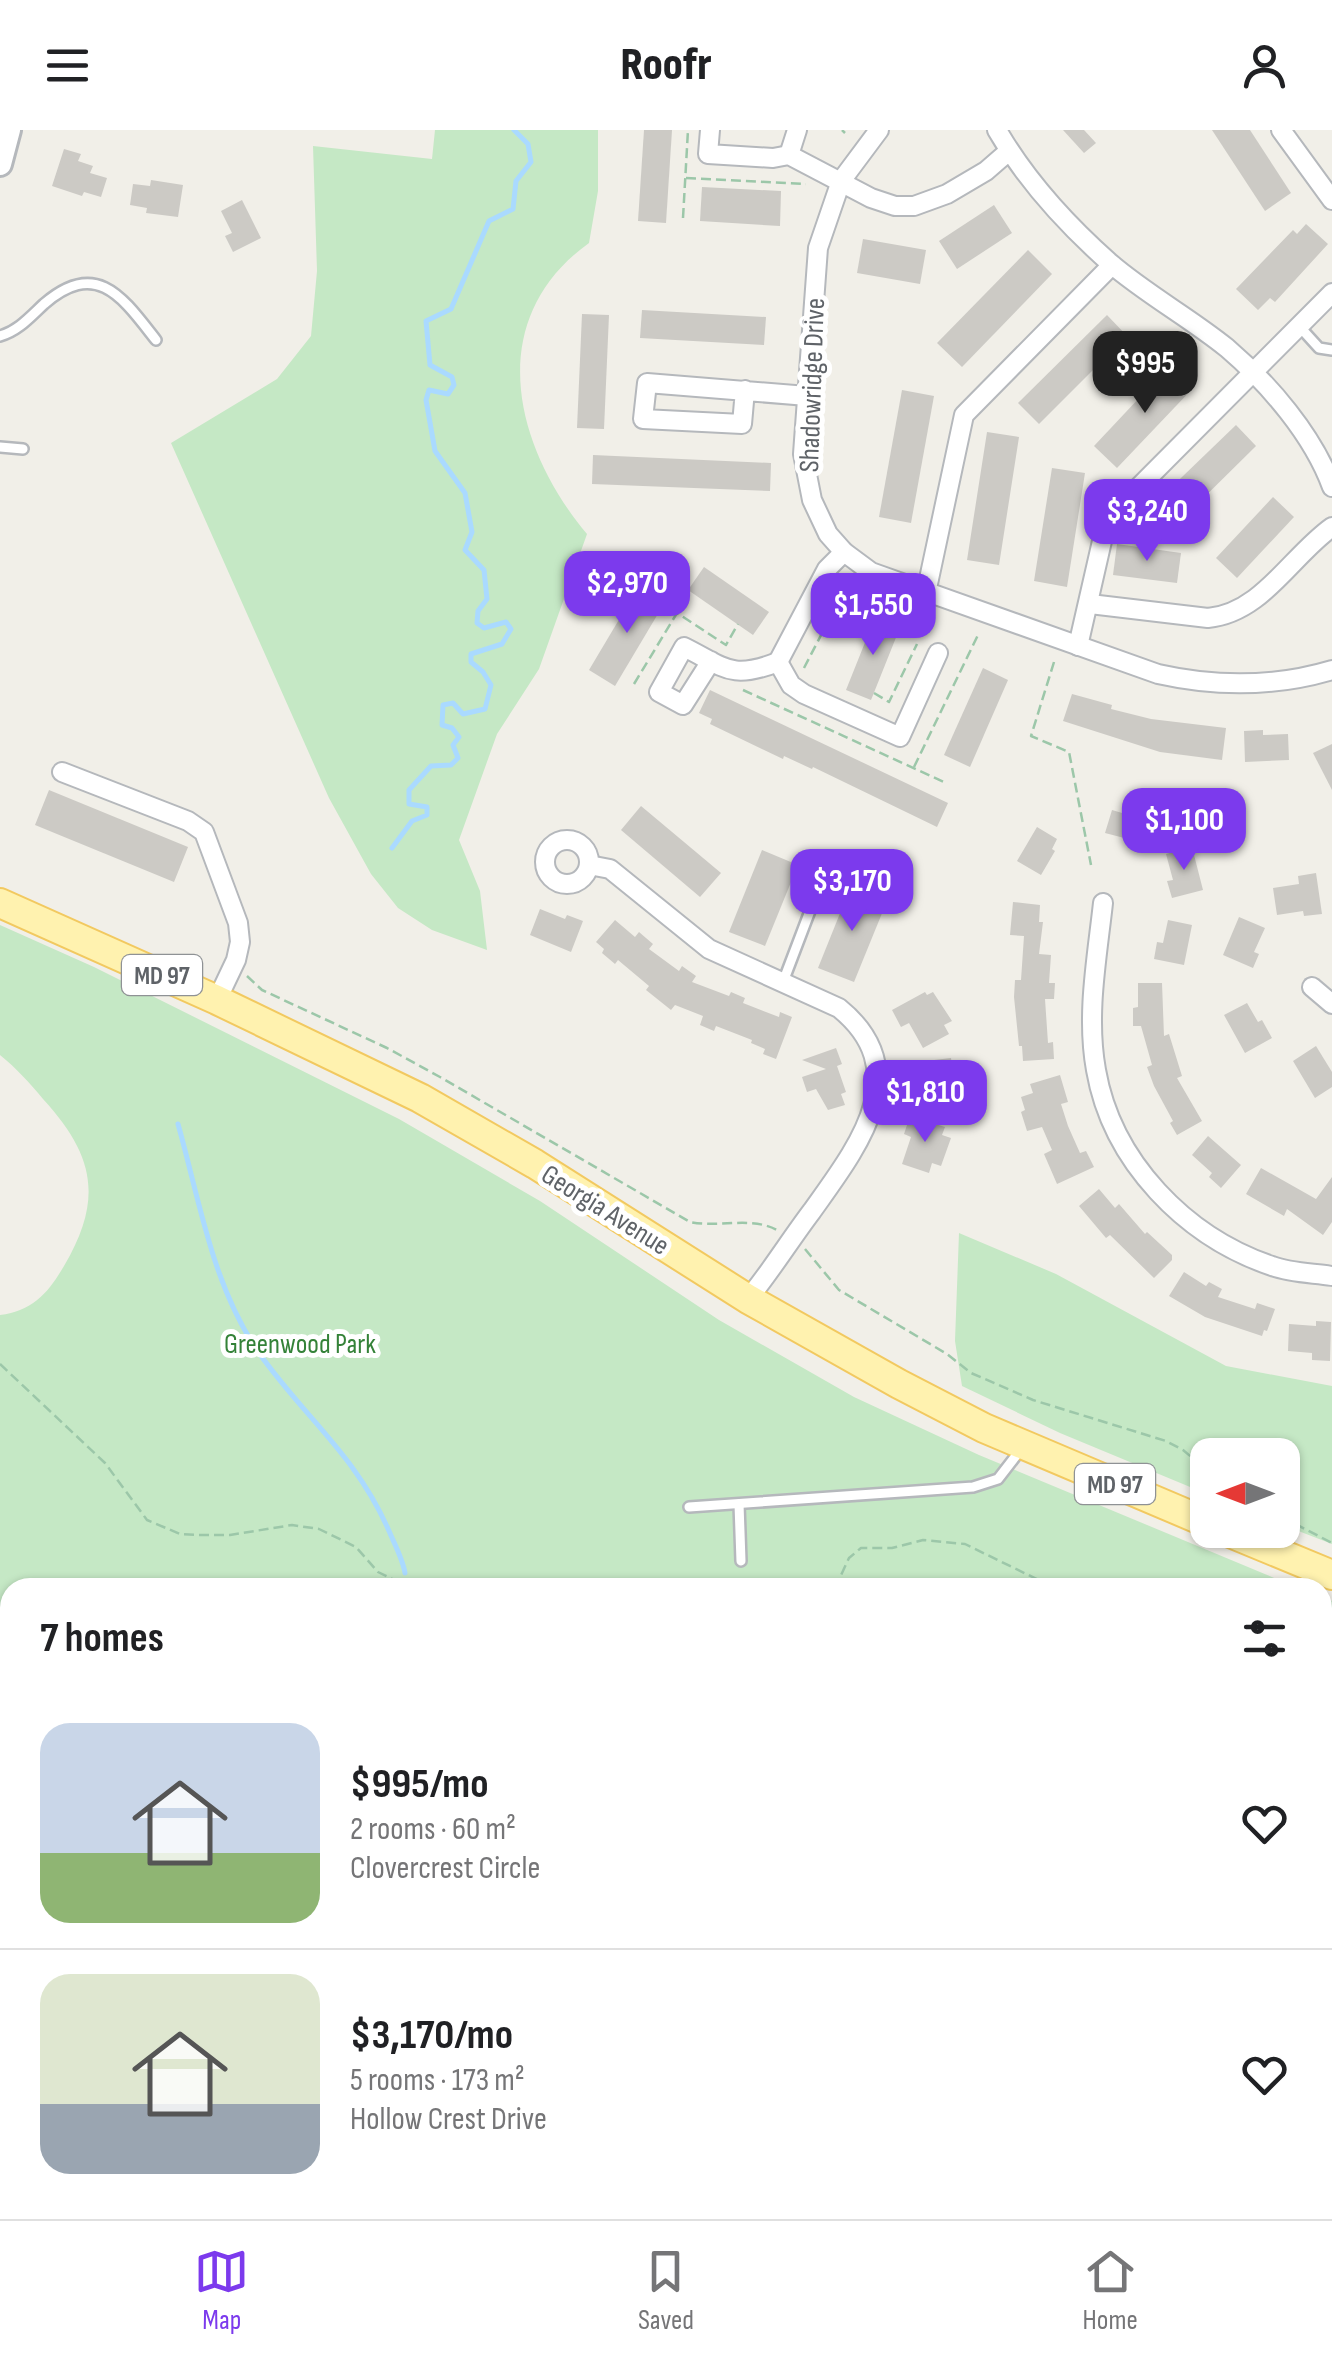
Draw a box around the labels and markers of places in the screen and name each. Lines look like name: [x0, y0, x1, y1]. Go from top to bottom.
pin: $995: [1086, 331, 1204, 416]
pin: $3,240: [1066, 479, 1228, 564]
pin: $2,970: [546, 551, 708, 636]
pin: $1,550: [792, 573, 954, 658]
pin: $1,100: [1103, 788, 1265, 873]
pin: $3,170: [771, 849, 933, 934]
pin: $1,810: [844, 1060, 1006, 1145]

